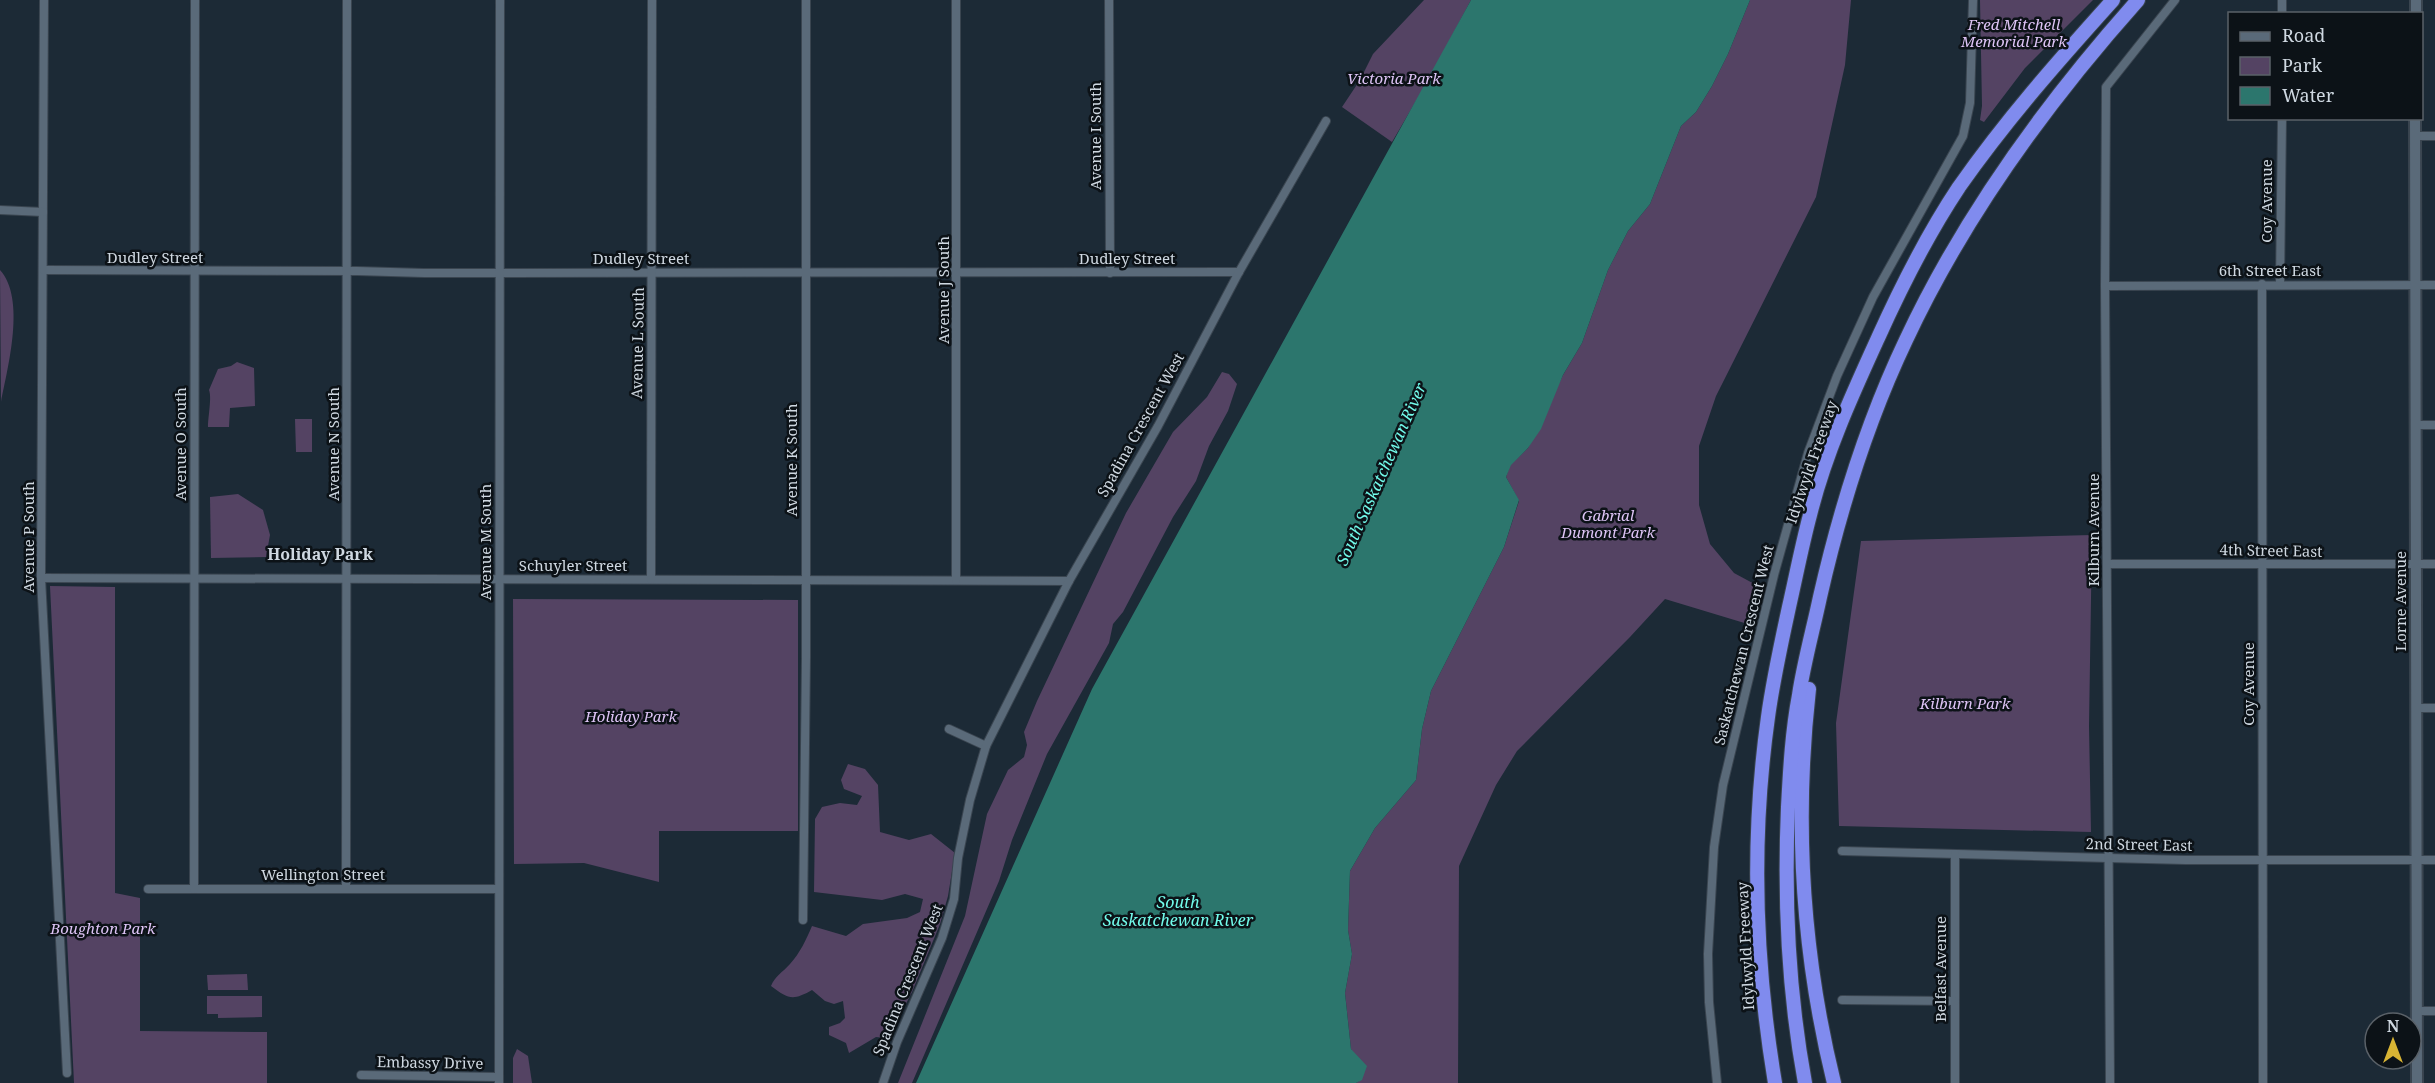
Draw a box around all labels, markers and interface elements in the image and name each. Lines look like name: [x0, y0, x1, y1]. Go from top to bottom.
legend: [2228, 12, 2423, 120]
park label: Fred Mitchell Memorial Park: [1960, 14, 2067, 51]
text: Road: [2282, 23, 2325, 47]
text: Park: [2282, 53, 2322, 77]
park label: Victoria Park: [1347, 68, 1441, 88]
street label: Avenue I South: [1085, 81, 1105, 190]
text: Water: [2282, 83, 2335, 107]
street label: Coy Avenue: [2256, 159, 2276, 243]
street label: Avenue J South: [933, 236, 953, 344]
street label: Dudley Street: [107, 247, 203, 267]
street label: Dudley Street: [593, 248, 689, 268]
street label: Dudley Street: [1079, 248, 1175, 268]
street label: 6th Street East: [2219, 260, 2321, 280]
street label: Avenue L South: [626, 286, 648, 399]
street label: Spadina Crescent West: [1092, 349, 1188, 500]
water label: South Saskatchewan River: [1331, 379, 1431, 569]
street label: Avenue O South: [170, 387, 190, 501]
street label: Avenue N South: [323, 387, 343, 501]
street label: Idylwyld Freeway: [1781, 397, 1842, 526]
street label: Avenue K South: [781, 403, 801, 517]
street label: Kilburn Avenue: [2083, 474, 2103, 586]
street label: Avenue P South: [18, 481, 38, 593]
street label: Avenue M South: [475, 483, 495, 600]
park label: Gabrial Dumont Park: [1560, 505, 1655, 542]
street label: 4th Street East: [2220, 539, 2323, 561]
street label: Saskatchewan Crescent West: [1708, 542, 1778, 747]
district label: Holiday Park: [267, 543, 374, 565]
street label: Lorne Avenue: [2390, 551, 2410, 651]
street label: Schuyler Street: [519, 555, 627, 575]
street label: Coy Avenue: [2238, 642, 2258, 726]
park label: Kilburn Park: [1919, 693, 2011, 713]
park label: Holiday Park: [584, 706, 677, 726]
street label: 2nd Street East: [2085, 833, 2193, 855]
street label: Wellington Street: [261, 864, 385, 884]
street label: Idylwyld Freeway: [1732, 881, 1758, 1011]
water label: South Saskatchewan River: [1103, 891, 1254, 931]
street label: Spadina Crescent West: [867, 901, 947, 1058]
street label: Belfast Avenue: [1930, 916, 1950, 1022]
park label: Boughton Park: [49, 918, 156, 938]
north arrow: [2363, 1011, 2423, 1071]
text: N: [2387, 1015, 2400, 1037]
street label: Embassy Drive: [377, 1051, 483, 1073]

